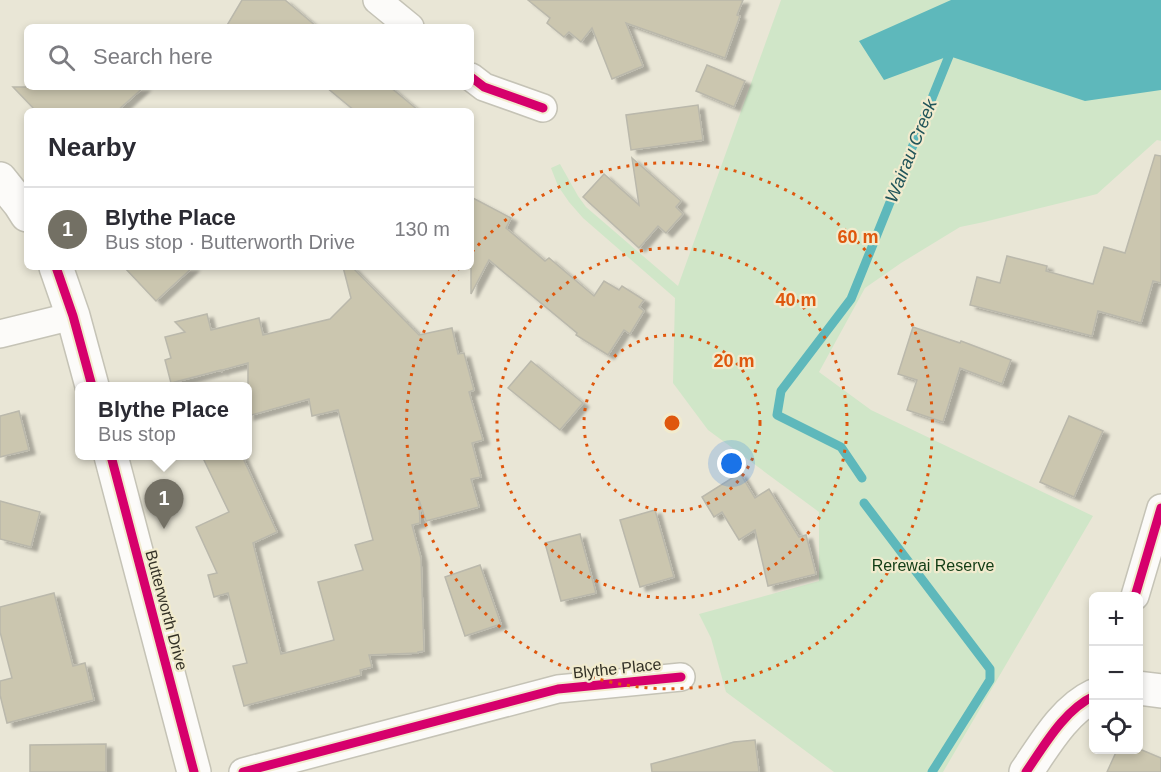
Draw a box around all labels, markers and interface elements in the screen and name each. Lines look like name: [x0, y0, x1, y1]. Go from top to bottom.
search box: [24, 24, 474, 90]
icon: search: [45, 41, 78, 74]
text: Search here: [93, 44, 213, 69]
water label: Wairau Creek: [881, 95, 941, 206]
text: Nearby: [48, 132, 136, 162]
text: Blythe Place: [105, 205, 236, 230]
text: 1: [62, 218, 73, 240]
text: 130 m: [394, 218, 450, 240]
text: 60 m: [837, 227, 879, 247]
text: Bus stop · Butterworth Drive: [105, 231, 355, 253]
text: 40 m: [775, 290, 817, 310]
text: 20 m: [713, 351, 755, 371]
popup: [75, 382, 252, 460]
text: Blythe Place: [98, 397, 229, 422]
centre of rings: [662, 413, 682, 433]
text: Bus stop: [98, 423, 176, 445]
your location: [717, 449, 746, 478]
pin: 1: [144, 480, 184, 529]
street label: Butterworth Drive: [142, 548, 191, 672]
park label: Rerewai Reserve: [872, 557, 994, 574]
map controls: [1089, 592, 1143, 754]
button: +: [1089, 592, 1143, 646]
button: −: [1089, 646, 1143, 700]
street label: Blythe Place: [572, 655, 662, 682]
button: locate: [1089, 700, 1143, 754]

